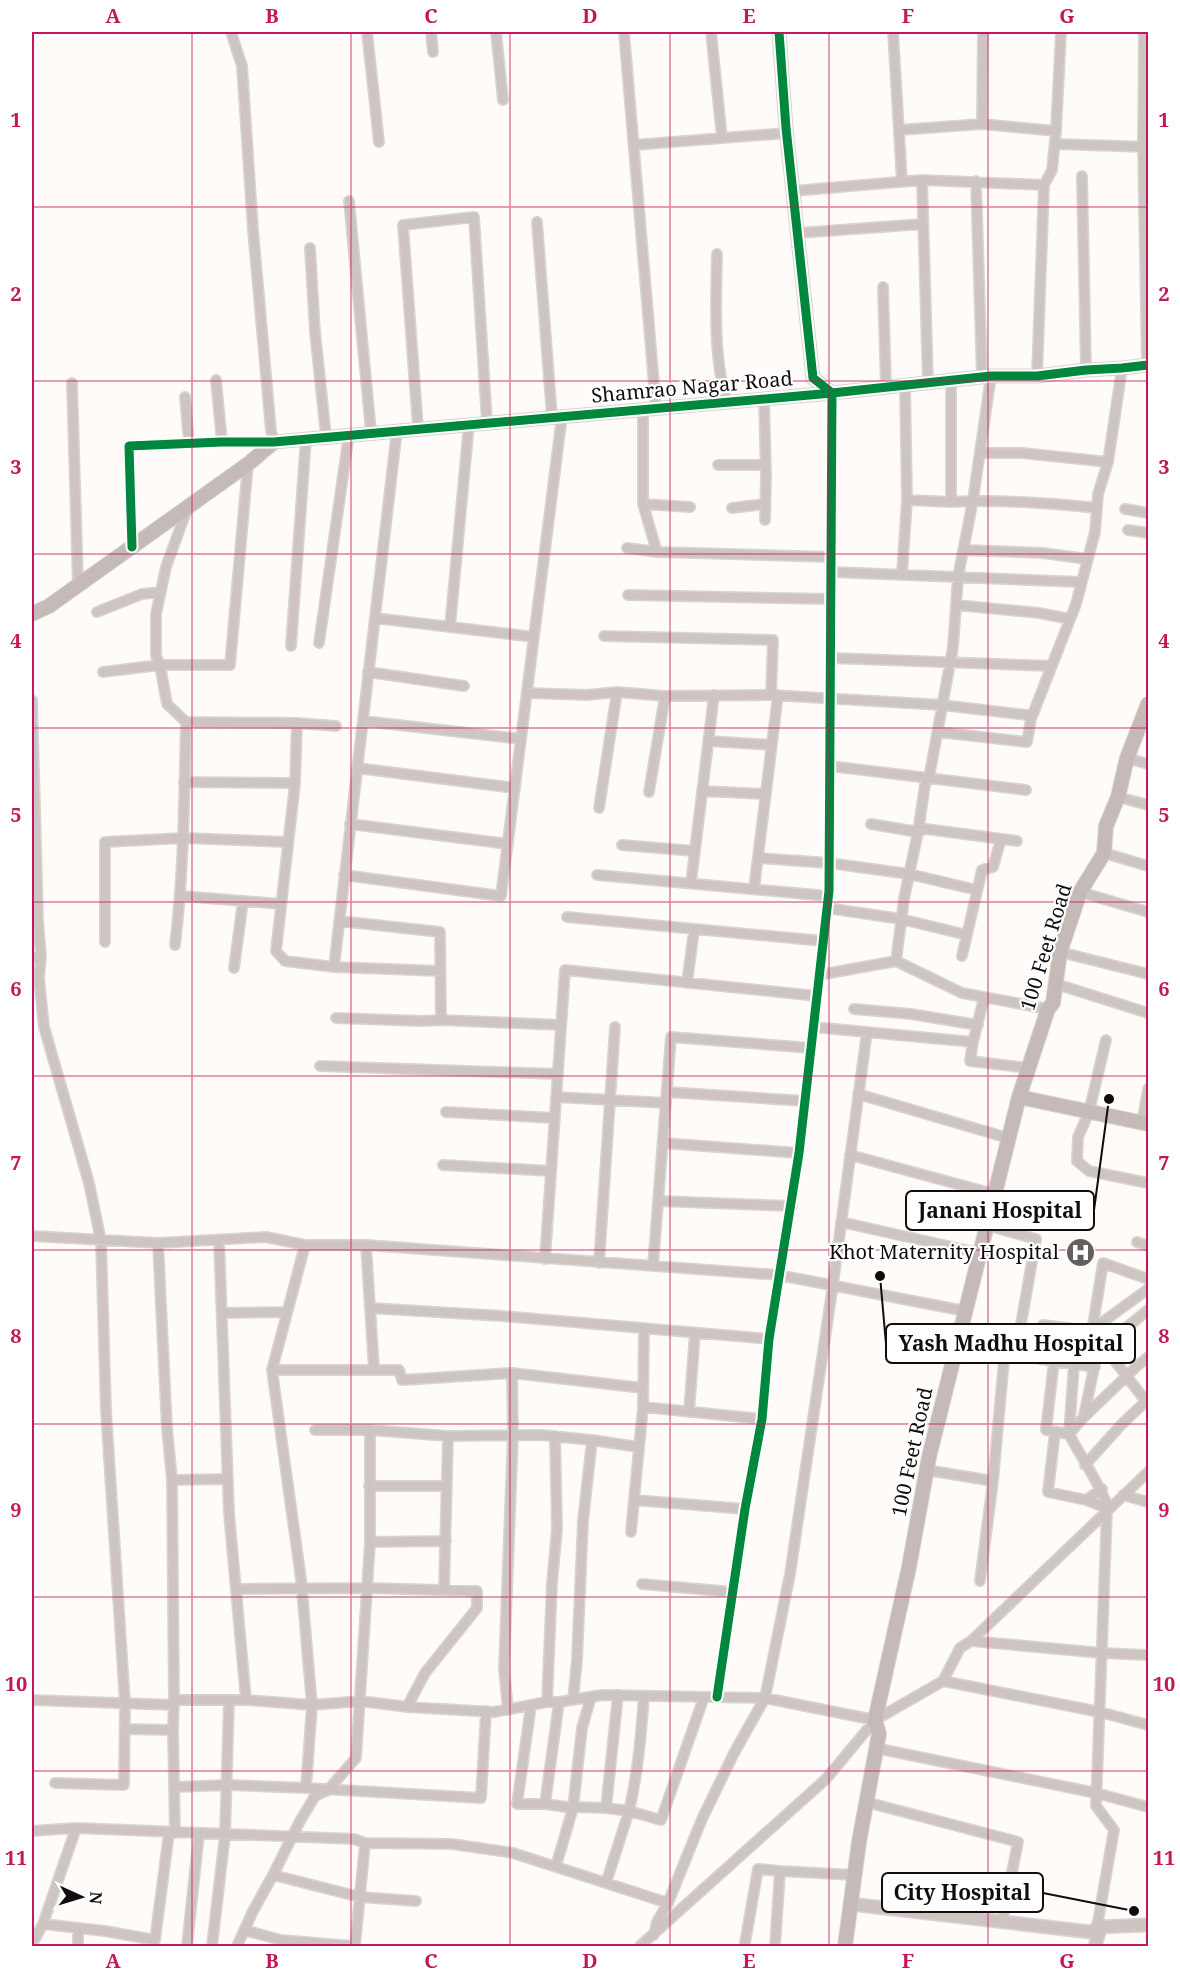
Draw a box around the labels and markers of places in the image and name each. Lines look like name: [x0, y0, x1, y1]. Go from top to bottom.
callout: Janani Hospital: [906, 1191, 1094, 1230]
hospital icon: Khot Maternity Hospital: [1064, 1236, 1096, 1268]
place label: Khot Maternity Hospital: [829, 1238, 1059, 1265]
callout: Yash Madhu Hospital: [886, 1324, 1135, 1363]
callout: City Hospital: [882, 1873, 1043, 1912]

